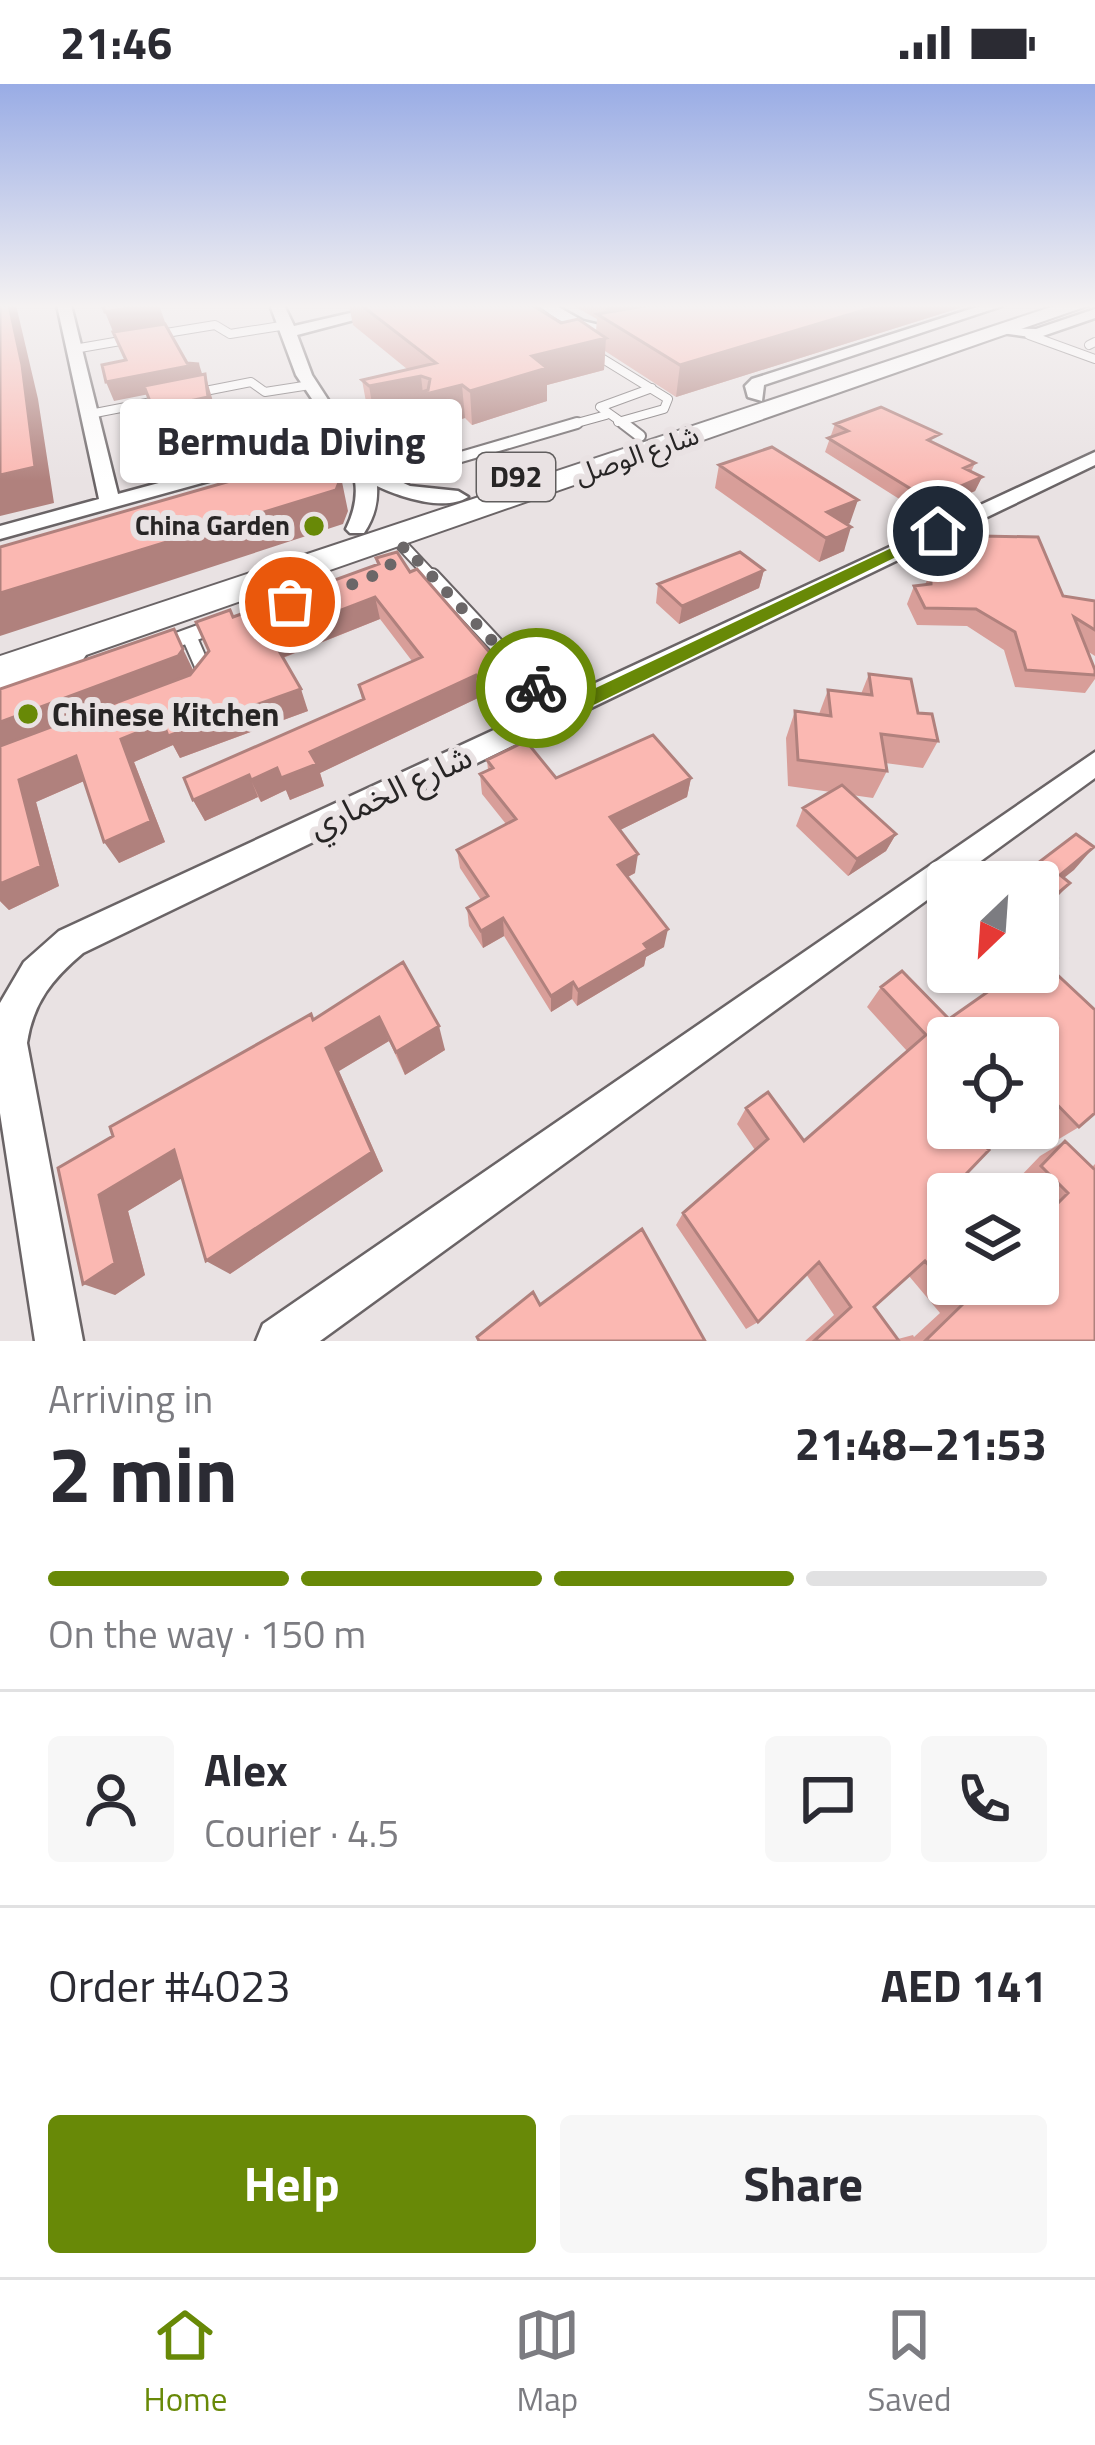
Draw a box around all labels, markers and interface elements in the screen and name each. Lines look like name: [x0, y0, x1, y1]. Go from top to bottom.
text: 21:46: [60, 8, 172, 76]
callout: Bermuda Diving: [119, 398, 461, 482]
text: Bermuda Diving: [156, 411, 426, 470]
street label: شارع الوصل: [569, 413, 704, 495]
road number: D92: [477, 453, 555, 501]
pin: [887, 480, 989, 582]
icon: home: [905, 498, 971, 564]
place label: China Garden: [135, 504, 290, 545]
marker: China Garden: [301, 513, 327, 539]
pin: [239, 551, 341, 653]
icon: bag: [257, 569, 323, 635]
courier: [476, 628, 596, 748]
icon: bike: [503, 655, 569, 721]
place label: Chinese Kitchen: [52, 689, 280, 739]
marker: Chinese Kitchen: [15, 701, 41, 727]
street label: شارع الخماري: [300, 731, 480, 851]
north arrow: [927, 861, 1059, 993]
map controls: [927, 861, 1059, 1305]
button: locate: [927, 1017, 1059, 1149]
button: layers: [927, 1173, 1059, 1305]
text: Arriving in: [48, 1369, 213, 1428]
text: 21:48–21:53: [795, 1409, 1047, 1477]
text: 2 min: [48, 1414, 238, 1532]
text: On the way · 150 m: [48, 1604, 366, 1663]
text: Alex: [204, 1735, 288, 1803]
button: person: [48, 1736, 174, 1862]
button: chat: [765, 1736, 891, 1862]
button: phone: [921, 1736, 1047, 1862]
text: Courier · 4.5: [204, 1803, 399, 1862]
text: Order #4023: [48, 1951, 291, 2019]
text: AED 141: [881, 1951, 1047, 2019]
button: Help: [48, 2115, 536, 2253]
button: Share: [560, 2115, 1047, 2253]
tab: Home: [144, 2302, 227, 2424]
tab: Map: [514, 2302, 580, 2424]
tab: Saved: [867, 2302, 951, 2424]

